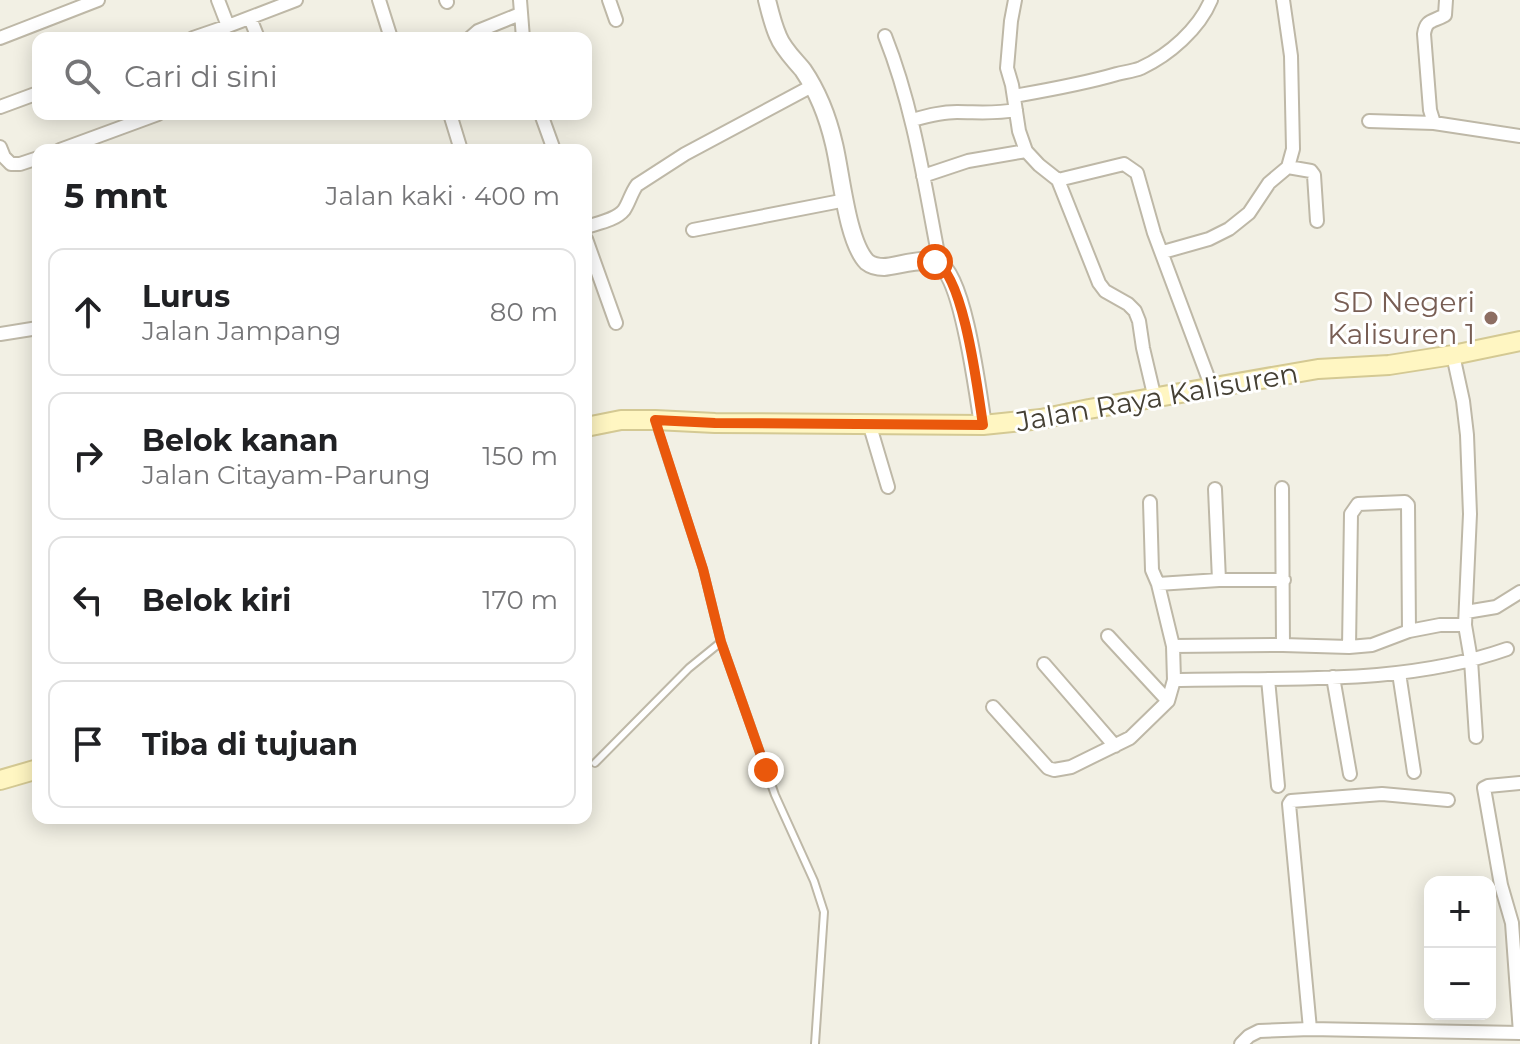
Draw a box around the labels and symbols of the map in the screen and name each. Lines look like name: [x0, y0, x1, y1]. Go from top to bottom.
route start: [917, 244, 953, 280]
place label: SD Negeri Kalisuren 1: [1327, 285, 1475, 351]
marker: SD Negeri Kalisuren 1: [1482, 309, 1500, 327]
street label: Jalan Raya Kalisuren: [1012, 355, 1301, 439]
route end: [748, 752, 784, 788]

